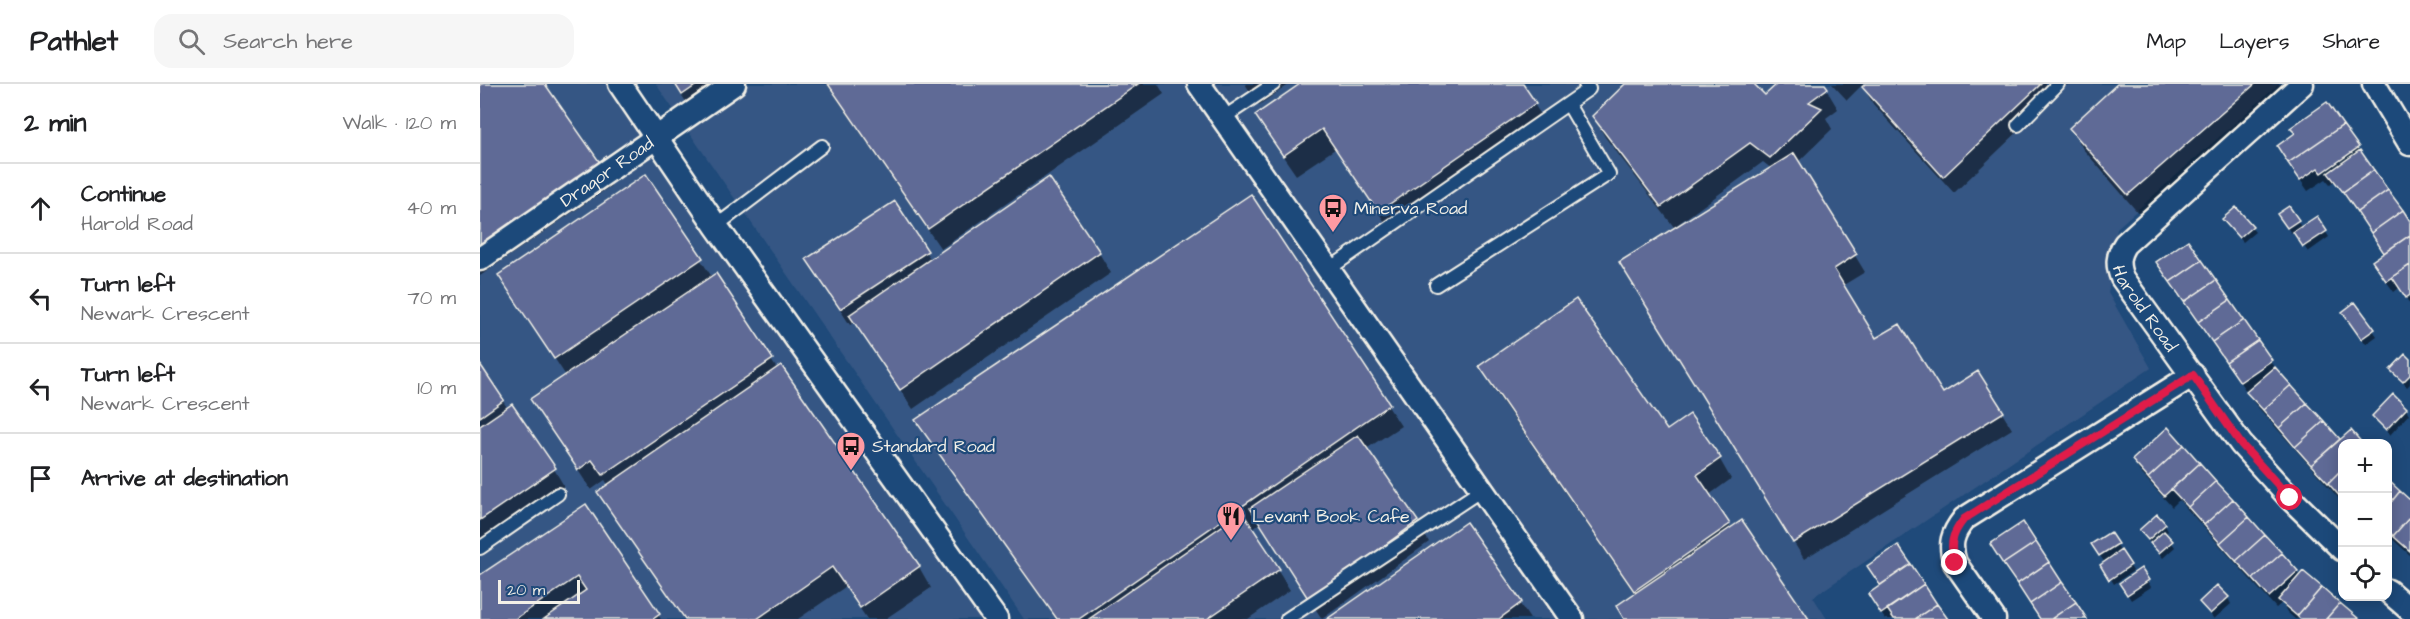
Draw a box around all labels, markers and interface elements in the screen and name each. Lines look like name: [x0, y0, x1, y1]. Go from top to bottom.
search box: [154, 14, 574, 68]
text: Pathlet: [30, 22, 118, 61]
icon: search: [175, 25, 208, 58]
text: Search here: [223, 26, 353, 57]
text: Map: [2146, 27, 2186, 56]
text: Layers: [2219, 27, 2289, 56]
text: Share: [2322, 27, 2380, 56]
text: 2 min: [24, 105, 86, 141]
text: Walk · 120 m: [343, 109, 456, 137]
street label: Dragor Road: [555, 131, 659, 213]
text: Continue: [81, 179, 166, 210]
icon: ahead: [24, 192, 57, 225]
bus stop icon: Minerva Road: [1317, 192, 1349, 234]
text: 40 m: [406, 194, 456, 222]
place label: Minerva Road: [1354, 196, 1467, 221]
text: Harold Road: [81, 210, 193, 238]
street label: Harold Road: [2106, 263, 2183, 357]
text: Turn left: [81, 269, 175, 300]
icon: left: [24, 282, 57, 315]
text: 70 m: [408, 284, 456, 312]
text: Newark Crescent: [81, 300, 250, 328]
text: Turn left: [81, 359, 175, 390]
icon: left: [24, 372, 57, 405]
text: 10 m: [417, 374, 456, 402]
text: Newark Crescent: [81, 390, 250, 418]
bus stop icon: Standard Road: [835, 430, 867, 472]
place label: Standard Road: [872, 434, 995, 459]
map controls: [2338, 439, 2392, 601]
button: +: [2338, 439, 2392, 493]
icon: arrive: [24, 462, 57, 495]
text: Arrive at destination: [81, 463, 288, 494]
route start: [2276, 484, 2302, 510]
button: −: [2338, 493, 2392, 547]
restaurant icon: Levant Book Cafe: [1215, 500, 1247, 542]
place label: Levant Book Cafe: [1252, 504, 1410, 529]
button: locate: [2338, 547, 2392, 601]
route end: [1941, 549, 1967, 575]
scale bar: [498, 577, 580, 604]
text: 20 m: [507, 579, 545, 601]

